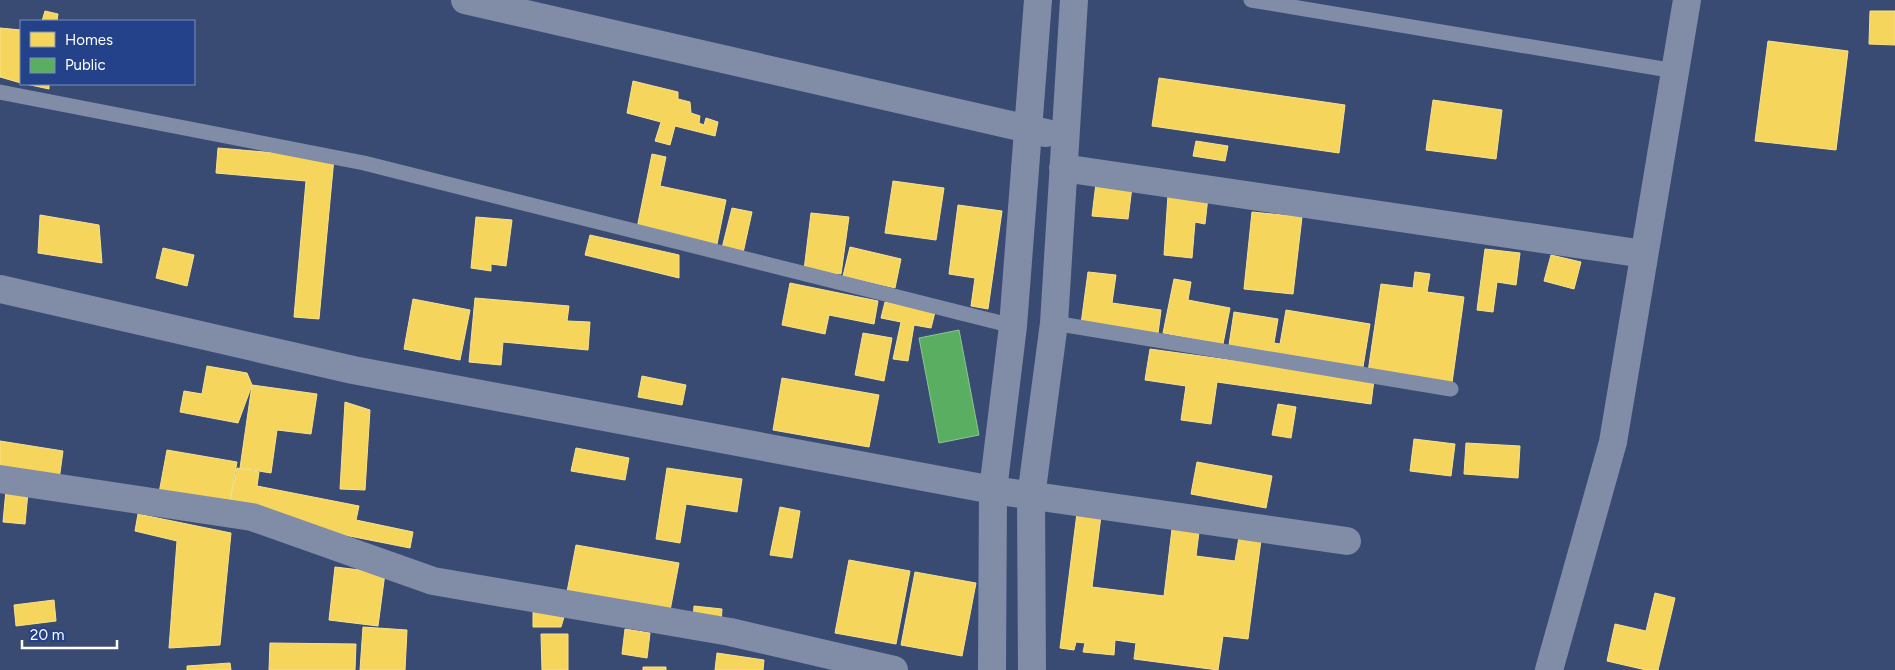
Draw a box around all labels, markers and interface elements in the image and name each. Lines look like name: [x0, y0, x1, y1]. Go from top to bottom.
legend: [20, 20, 195, 85]
text: Homes: [65, 31, 113, 49]
text: Public: [65, 56, 106, 74]
scale bar: [22, 618, 118, 650]
text: 20 m: [30, 626, 64, 644]

